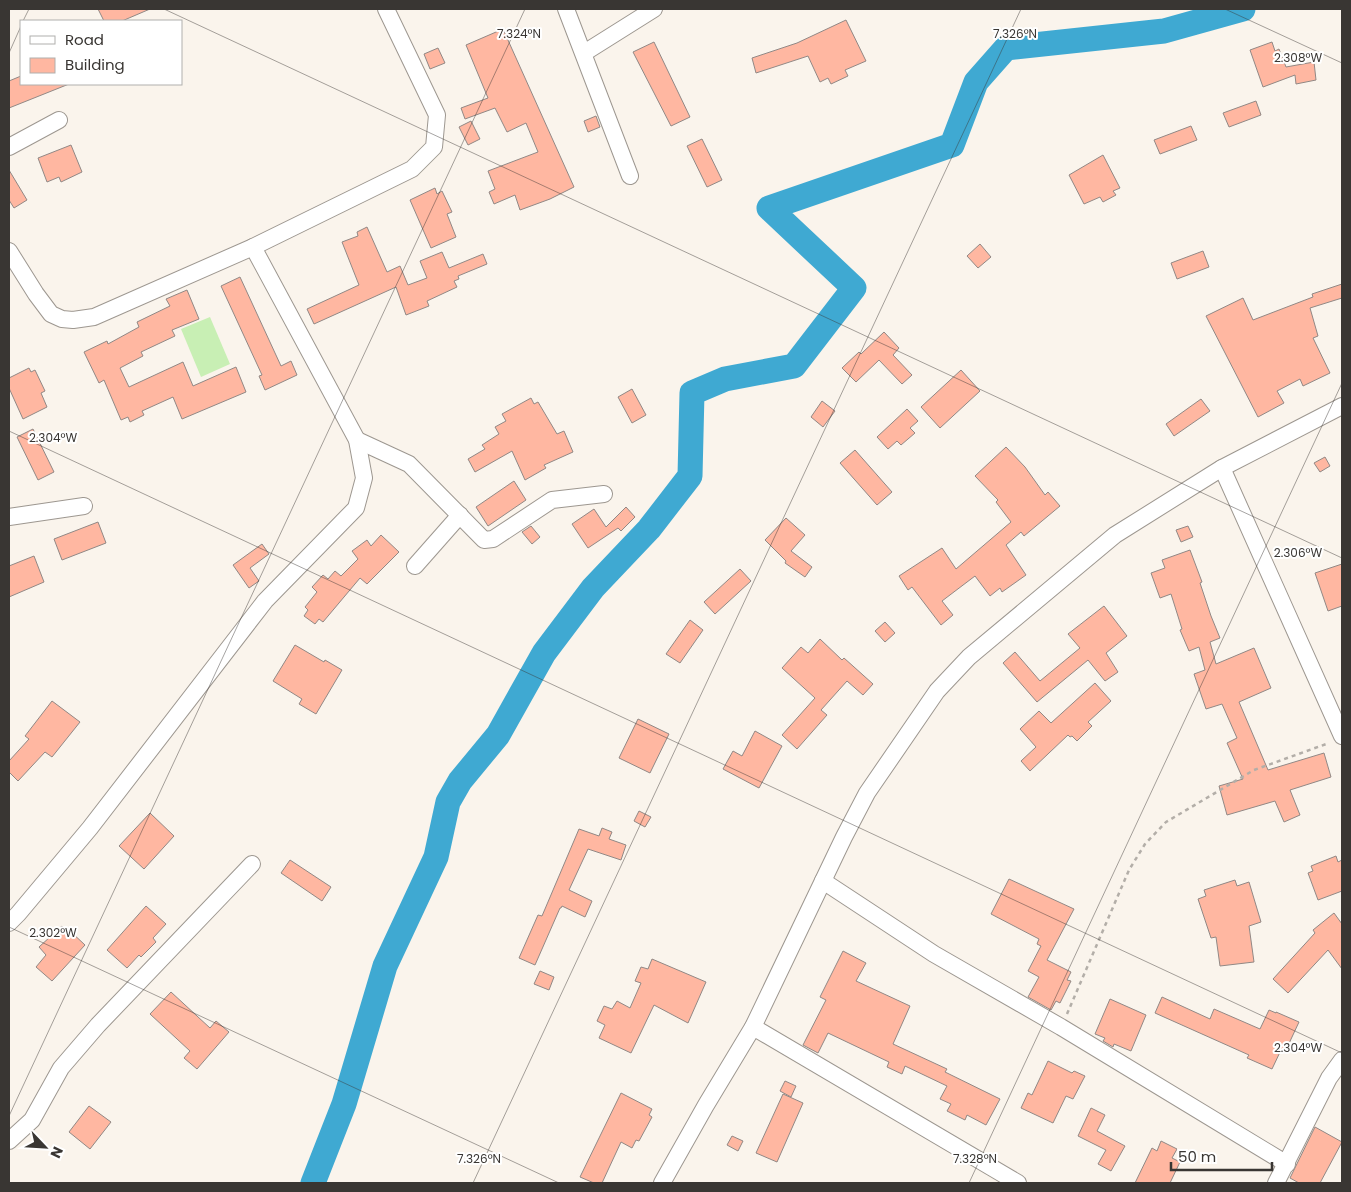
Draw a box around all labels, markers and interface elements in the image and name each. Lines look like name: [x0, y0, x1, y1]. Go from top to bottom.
legend: [20, 20, 182, 85]
text: 7.324°N: [497, 25, 541, 42]
text: 7.326°N: [993, 25, 1037, 42]
text: Road: [65, 29, 104, 50]
text: 2.308°W: [1274, 49, 1322, 66]
text: Building: [65, 54, 125, 75]
text: 2.304°W: [29, 429, 77, 446]
text: 2.306°W: [1274, 544, 1322, 561]
text: 2.302°W: [29, 924, 77, 941]
text: 2.304°W: [1274, 1039, 1322, 1056]
north arrow: [20, 1122, 70, 1172]
scale bar: [1171, 1140, 1272, 1172]
text: N: [45, 1143, 68, 1161]
text: 50 m: [1178, 1146, 1216, 1167]
text: 7.326°N: [457, 1150, 501, 1167]
text: 7.328°N: [953, 1150, 997, 1167]

